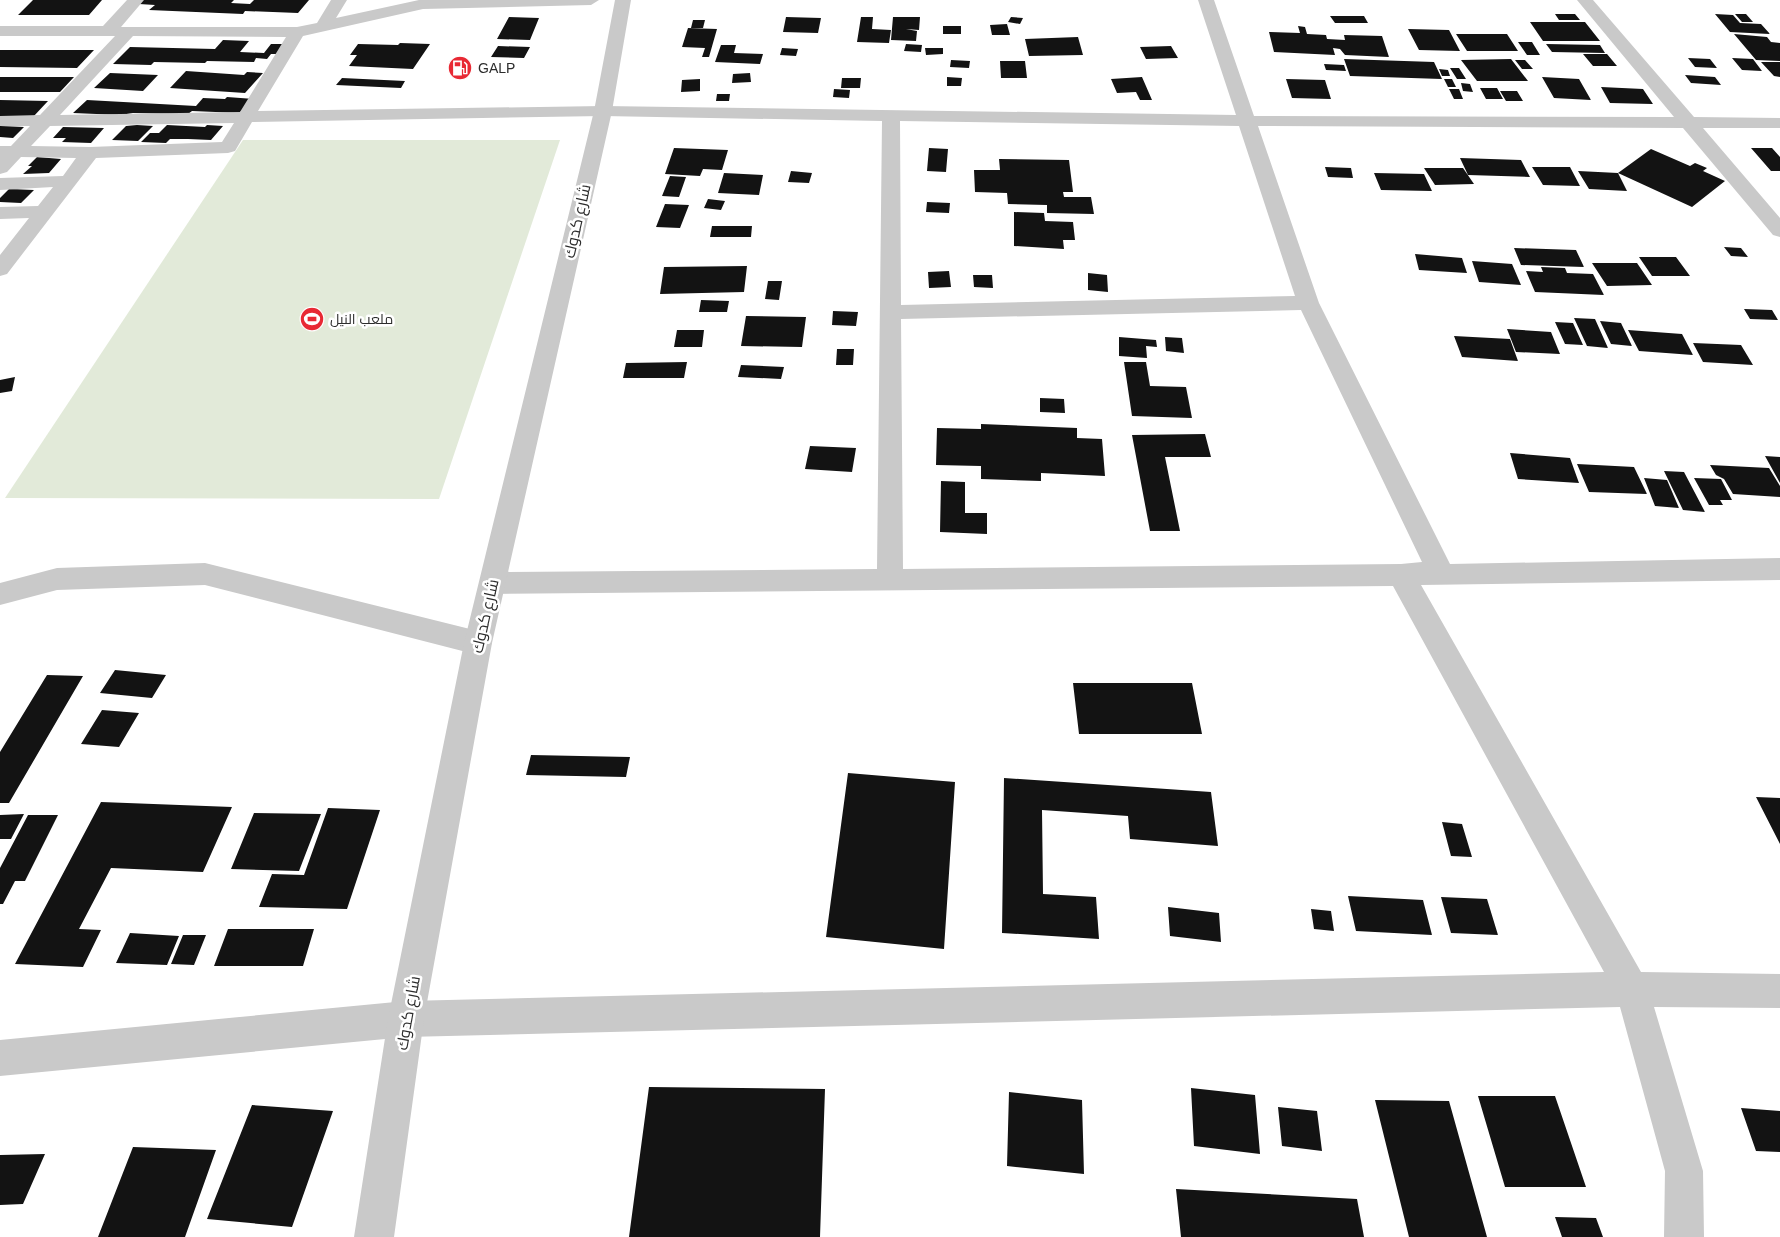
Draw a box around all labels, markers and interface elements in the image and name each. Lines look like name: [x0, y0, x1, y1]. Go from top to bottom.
fuel station icon: GALP: [447, 55, 473, 81]
place label: GALP: [478, 60, 515, 76]
street label: شارع كدوك: [560, 182, 597, 260]
sports icon: ملعب النيل: [299, 306, 325, 332]
place label: ملعب النيل: [330, 311, 393, 327]
street label: شارع كدوك: [468, 577, 505, 655]
street label: شارع كدوك: [393, 974, 426, 1052]

